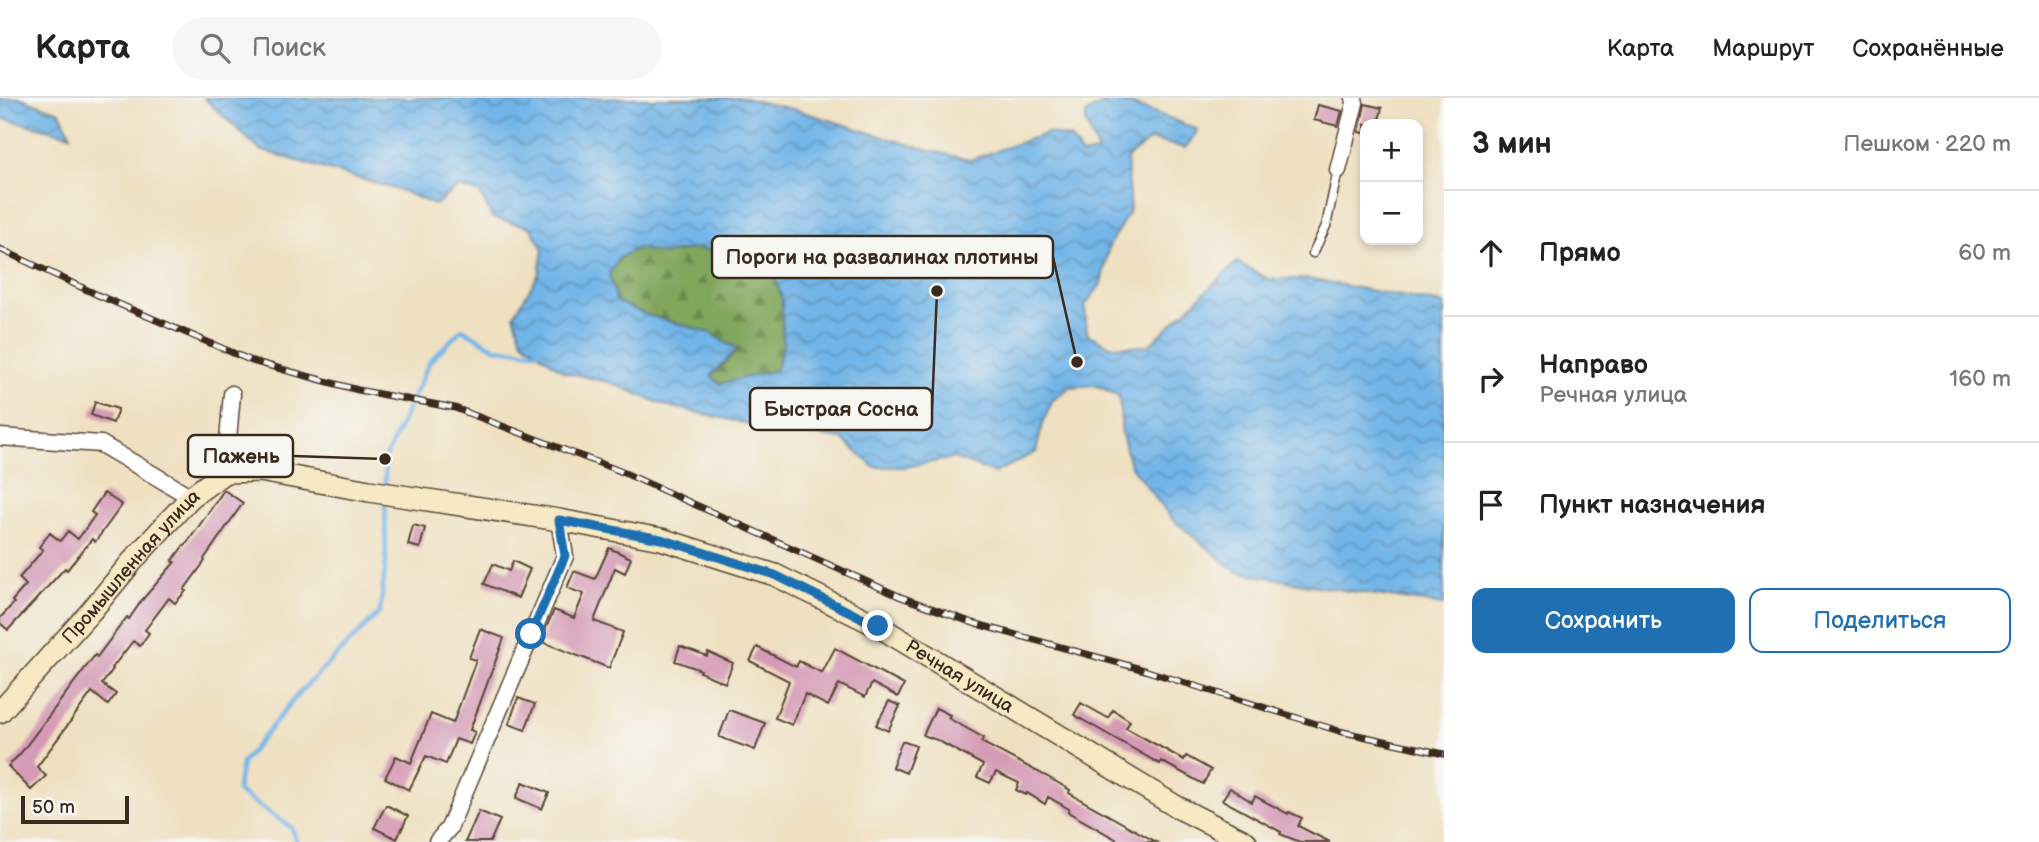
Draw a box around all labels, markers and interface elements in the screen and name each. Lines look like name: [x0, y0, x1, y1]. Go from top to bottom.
search box: [172, 17, 662, 80]
text: Карта: [35, 28, 130, 68]
icon: search: [196, 29, 234, 67]
text: Поиск: [252, 33, 326, 64]
text: Карта: [1607, 34, 1674, 63]
text: Маршрут: [1712, 34, 1814, 63]
text: Сохранённые: [1852, 34, 2004, 63]
map controls: [1360, 119, 1423, 245]
button: +: [1360, 119, 1423, 182]
text: 3 мин: [1472, 126, 1552, 162]
text: Пешком · 220 m: [1843, 130, 2011, 158]
button: −: [1360, 182, 1423, 245]
icon: ahead: [1472, 234, 1510, 272]
callout: Пороги на развалинах плотины: [712, 236, 1053, 278]
text: Прямо: [1539, 238, 1621, 269]
text: 60 m: [1958, 239, 2011, 267]
text: Пороги на развалинах плотины: [725, 245, 1039, 270]
text: Направо: [1539, 350, 1648, 381]
icon: right: [1472, 360, 1510, 398]
text: 160 m: [1949, 365, 2011, 393]
text: Речная улица: [1539, 381, 1687, 409]
callout: Быстрая Сосна: [750, 388, 932, 430]
text: Быстрая Сосна: [764, 397, 919, 422]
callout: Пажень: [188, 435, 293, 477]
text: Пажень: [202, 444, 280, 469]
street label: Промышленная улица: [57, 485, 205, 649]
icon: arrive: [1472, 486, 1510, 524]
text: Пункт назначения: [1539, 490, 1765, 521]
button: Сохранить: [1472, 588, 1735, 653]
button: Поделиться: [1749, 588, 2011, 653]
route end: [862, 610, 893, 641]
route start: [515, 618, 546, 649]
street label: Речная улица: [901, 635, 1018, 719]
scale bar: [21, 793, 130, 825]
text: 50 m: [32, 796, 75, 819]

